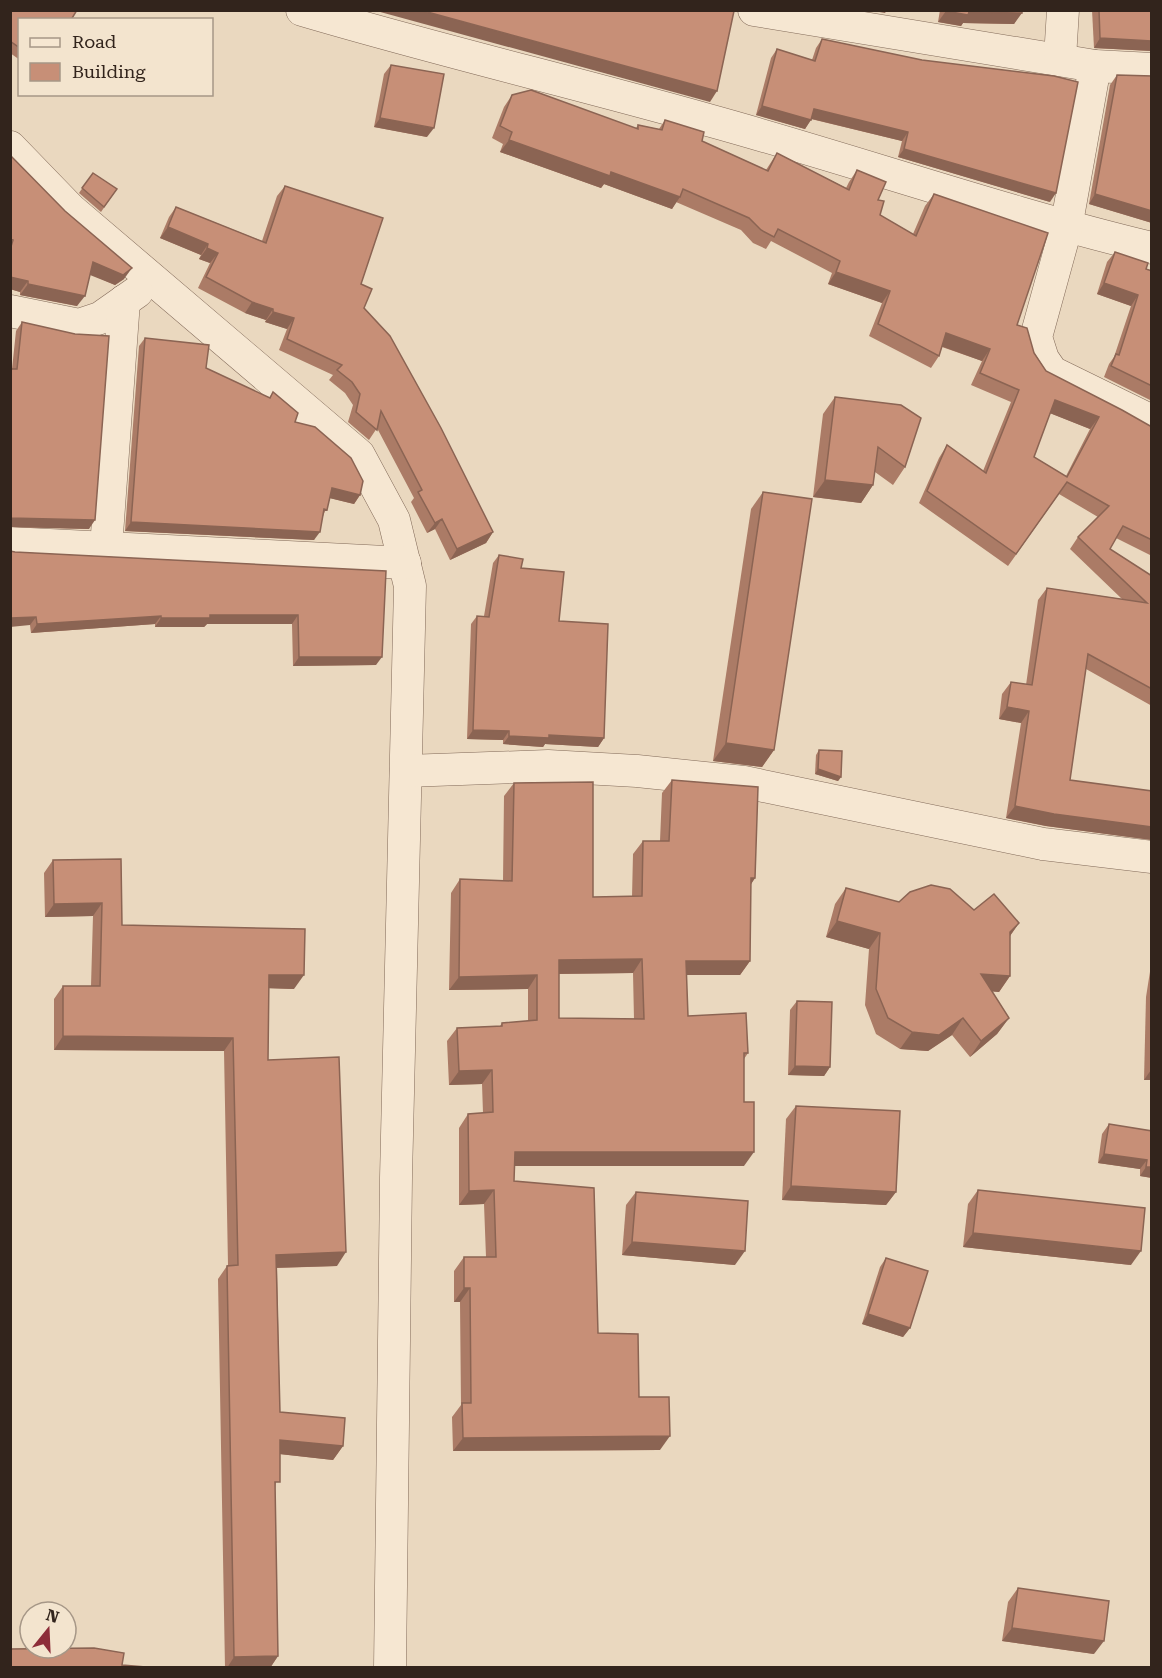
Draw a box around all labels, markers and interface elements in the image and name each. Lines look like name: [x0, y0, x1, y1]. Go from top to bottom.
legend: [18, 18, 213, 96]
text: Road: [72, 31, 117, 52]
text: Building: [72, 61, 146, 82]
north arrow: [18, 1600, 78, 1660]
text: N: [44, 1605, 61, 1627]

